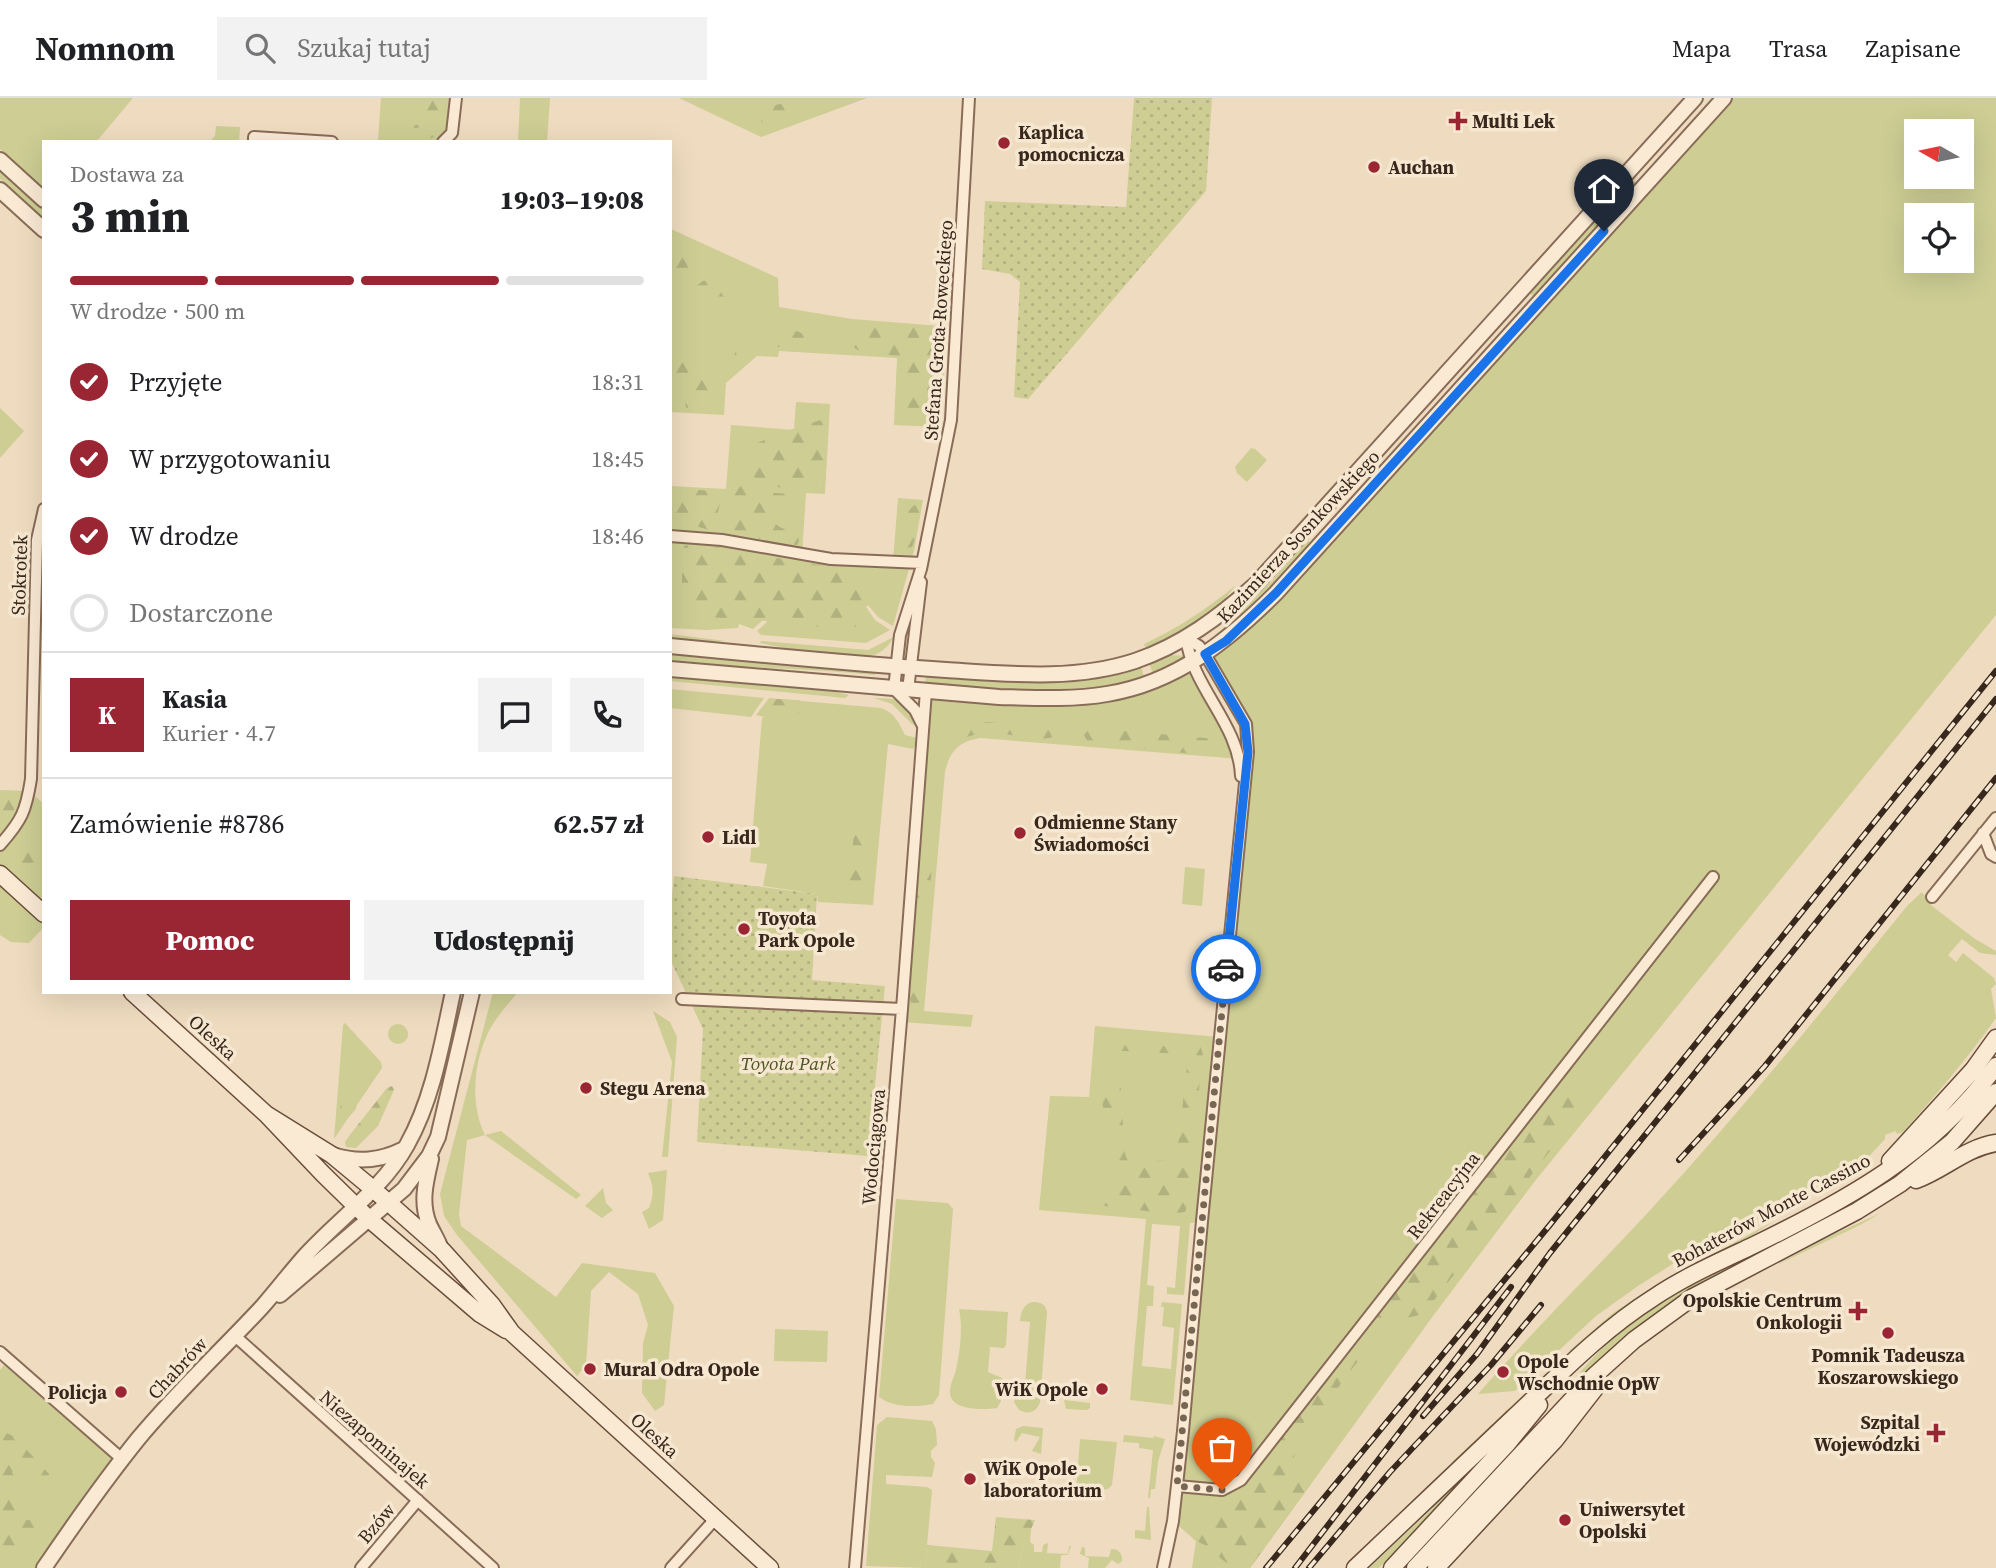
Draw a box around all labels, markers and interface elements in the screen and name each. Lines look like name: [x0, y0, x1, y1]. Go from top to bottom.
search box: [217, 17, 707, 80]
text: Nomnom: [35, 26, 175, 71]
icon: search: [241, 29, 279, 67]
text: Szukaj tutaj: [297, 30, 431, 66]
text: Mapa: [1672, 32, 1731, 65]
text: Trasa: [1769, 32, 1828, 65]
text: Zapisane: [1866, 32, 1961, 65]
place label: Multi Lek: [1472, 108, 1556, 134]
marker: Multi Lek: [1450, 113, 1466, 129]
place label: Kaplica pomocnicza: [1018, 119, 1126, 167]
north arrow: [1904, 119, 1974, 189]
map controls: [1904, 119, 1974, 273]
marker: Kaplica pomocnicza: [996, 135, 1012, 151]
place label: Auchan: [1388, 154, 1455, 180]
text: Dostawa za: [70, 158, 184, 190]
marker: Auchan: [1366, 159, 1382, 175]
pin: [1574, 159, 1634, 231]
icon: home: [1585, 170, 1623, 208]
text: 19:03–19:08: [500, 182, 644, 218]
text: 3 min: [70, 184, 190, 247]
button: locate: [1904, 203, 1974, 273]
street label: Stefana Grota-Roweckiego: [917, 219, 959, 441]
text: W drodze · 500 m: [70, 295, 245, 327]
icon: check: [70, 363, 108, 401]
text: Przyjęte: [129, 364, 222, 400]
text: 18:31: [591, 366, 644, 398]
icon: check: [70, 440, 108, 478]
text: W przygotowaniu: [129, 441, 331, 477]
text: 18:45: [591, 443, 644, 475]
street label: Kazimierza Sosnkowskiego: [1211, 444, 1385, 628]
icon: check: [70, 517, 108, 555]
text: W drodze: [129, 518, 239, 554]
text: 18:46: [591, 520, 644, 552]
street label: Stokrotek: [5, 534, 33, 616]
text: Dostarczone: [129, 595, 273, 631]
button: chat: [478, 678, 552, 752]
button: phone: [570, 678, 644, 752]
text: Kasia: [162, 681, 227, 717]
text: K: [98, 697, 116, 733]
text: Kurier · 4.7: [162, 717, 276, 749]
text: Zamówienie #8786: [70, 806, 285, 842]
text: 62.57 zł: [554, 806, 644, 842]
place label: Odmienne Stany Świadomości: [1034, 809, 1178, 857]
place label: Lidl: [722, 824, 756, 850]
marker: Odmienne Stany Świadomości: [1012, 825, 1028, 841]
marker: Lidl: [700, 829, 716, 845]
button: Pomoc: [70, 900, 350, 980]
button: Udostępnij: [364, 900, 644, 980]
place label: Toyota Park Opole: [758, 905, 855, 953]
marker: Toyota Park Opole: [736, 921, 752, 937]
courier: [1191, 934, 1261, 1004]
icon: car: [1207, 950, 1245, 988]
street label: Oleska: [183, 1008, 243, 1066]
park label: Toyota Park: [741, 1050, 835, 1076]
place label: Stegu Arena: [600, 1075, 706, 1101]
marker: Stegu Arena: [578, 1080, 594, 1096]
street label: Wodociągowa: [855, 1087, 891, 1206]
street label: Rekreacyjna: [1401, 1146, 1486, 1244]
street label: Bohaterów Monte Cassino: [1667, 1147, 1875, 1273]
place label: Opolskie Centrum Onkologii: [1683, 1287, 1842, 1335]
marker: Opolskie Centrum Onkologii: [1848, 1301, 1868, 1321]
marker: Pomnik Tadeusza Koszarowskiego: [1880, 1325, 1896, 1341]
street label: Chabrów: [141, 1331, 213, 1405]
place label: Pomnik Tadeusza Koszarowskiego: [1811, 1342, 1966, 1390]
place label: Opole Wschodnie OpW: [1517, 1348, 1660, 1396]
place label: Mural Odra Opole: [604, 1356, 760, 1382]
marker: Mural Odra Opole: [582, 1361, 598, 1377]
marker: Opole Wschodnie OpW: [1495, 1364, 1511, 1380]
place label: WiK Opole: [995, 1376, 1088, 1402]
place label: Policja: [47, 1379, 108, 1405]
marker: WiK Opole: [1094, 1381, 1110, 1397]
marker: Policja: [113, 1384, 129, 1400]
street label: Niezapominajek: [314, 1384, 436, 1494]
street label: Oleska: [625, 1406, 685, 1464]
place label: Szpital Wojewódzki: [1814, 1409, 1920, 1457]
pin: [1192, 1418, 1252, 1490]
marker: Szpital Wojewódzki: [1926, 1423, 1946, 1443]
icon: bag: [1203, 1429, 1241, 1467]
place label: WiK Opole - laboratorium: [984, 1455, 1102, 1503]
marker: WiK Opole - laboratorium: [962, 1471, 978, 1487]
place label: Uniwersytet Opolski: [1579, 1496, 1685, 1544]
street label: Bzów: [351, 1497, 401, 1549]
marker: Uniwersytet Opolski: [1557, 1512, 1573, 1528]

